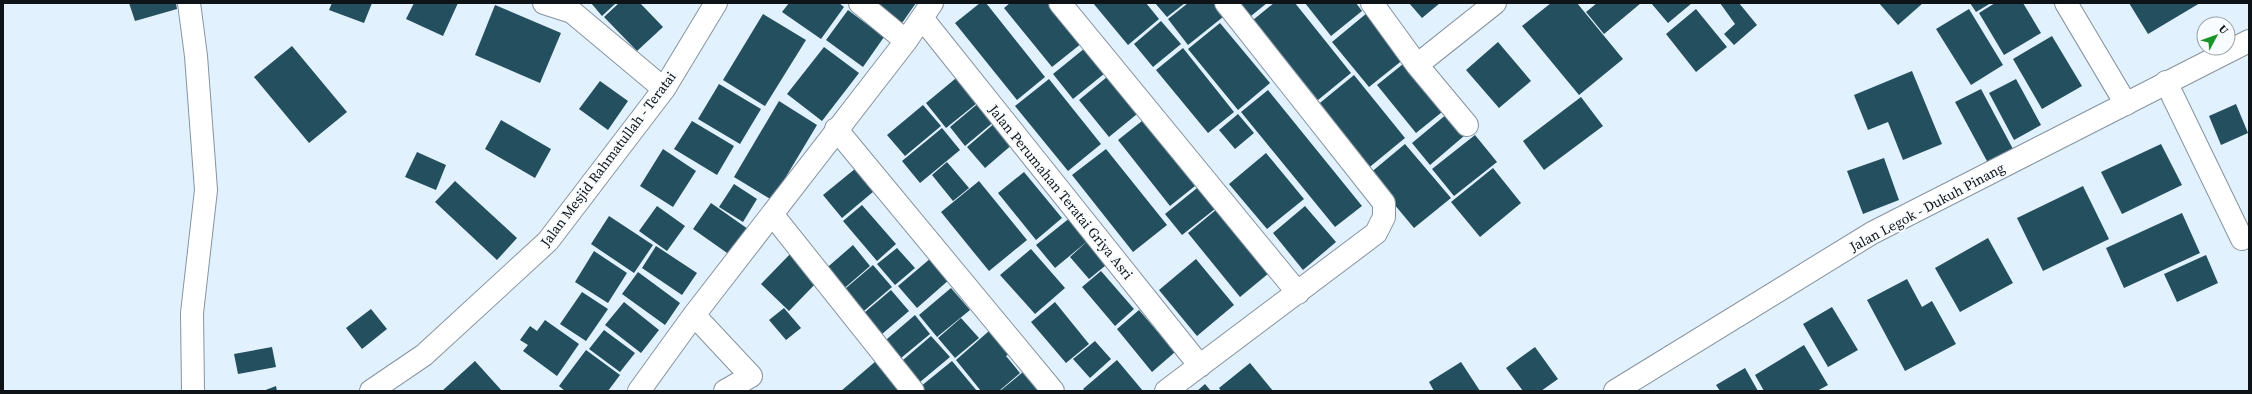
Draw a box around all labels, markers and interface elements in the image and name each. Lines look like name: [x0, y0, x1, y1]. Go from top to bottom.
north arrow: [2196, 16, 2236, 56]
text: U: [2215, 22, 2231, 38]
street label: Jalan Mesjid Rahmatullah - Teratai: [535, 67, 681, 251]
street label: Jalan Perumahan Teratai Griya Asri: [984, 100, 1138, 284]
street label: Jalan Legok - Dukuh Pinang: [1845, 158, 2008, 257]

